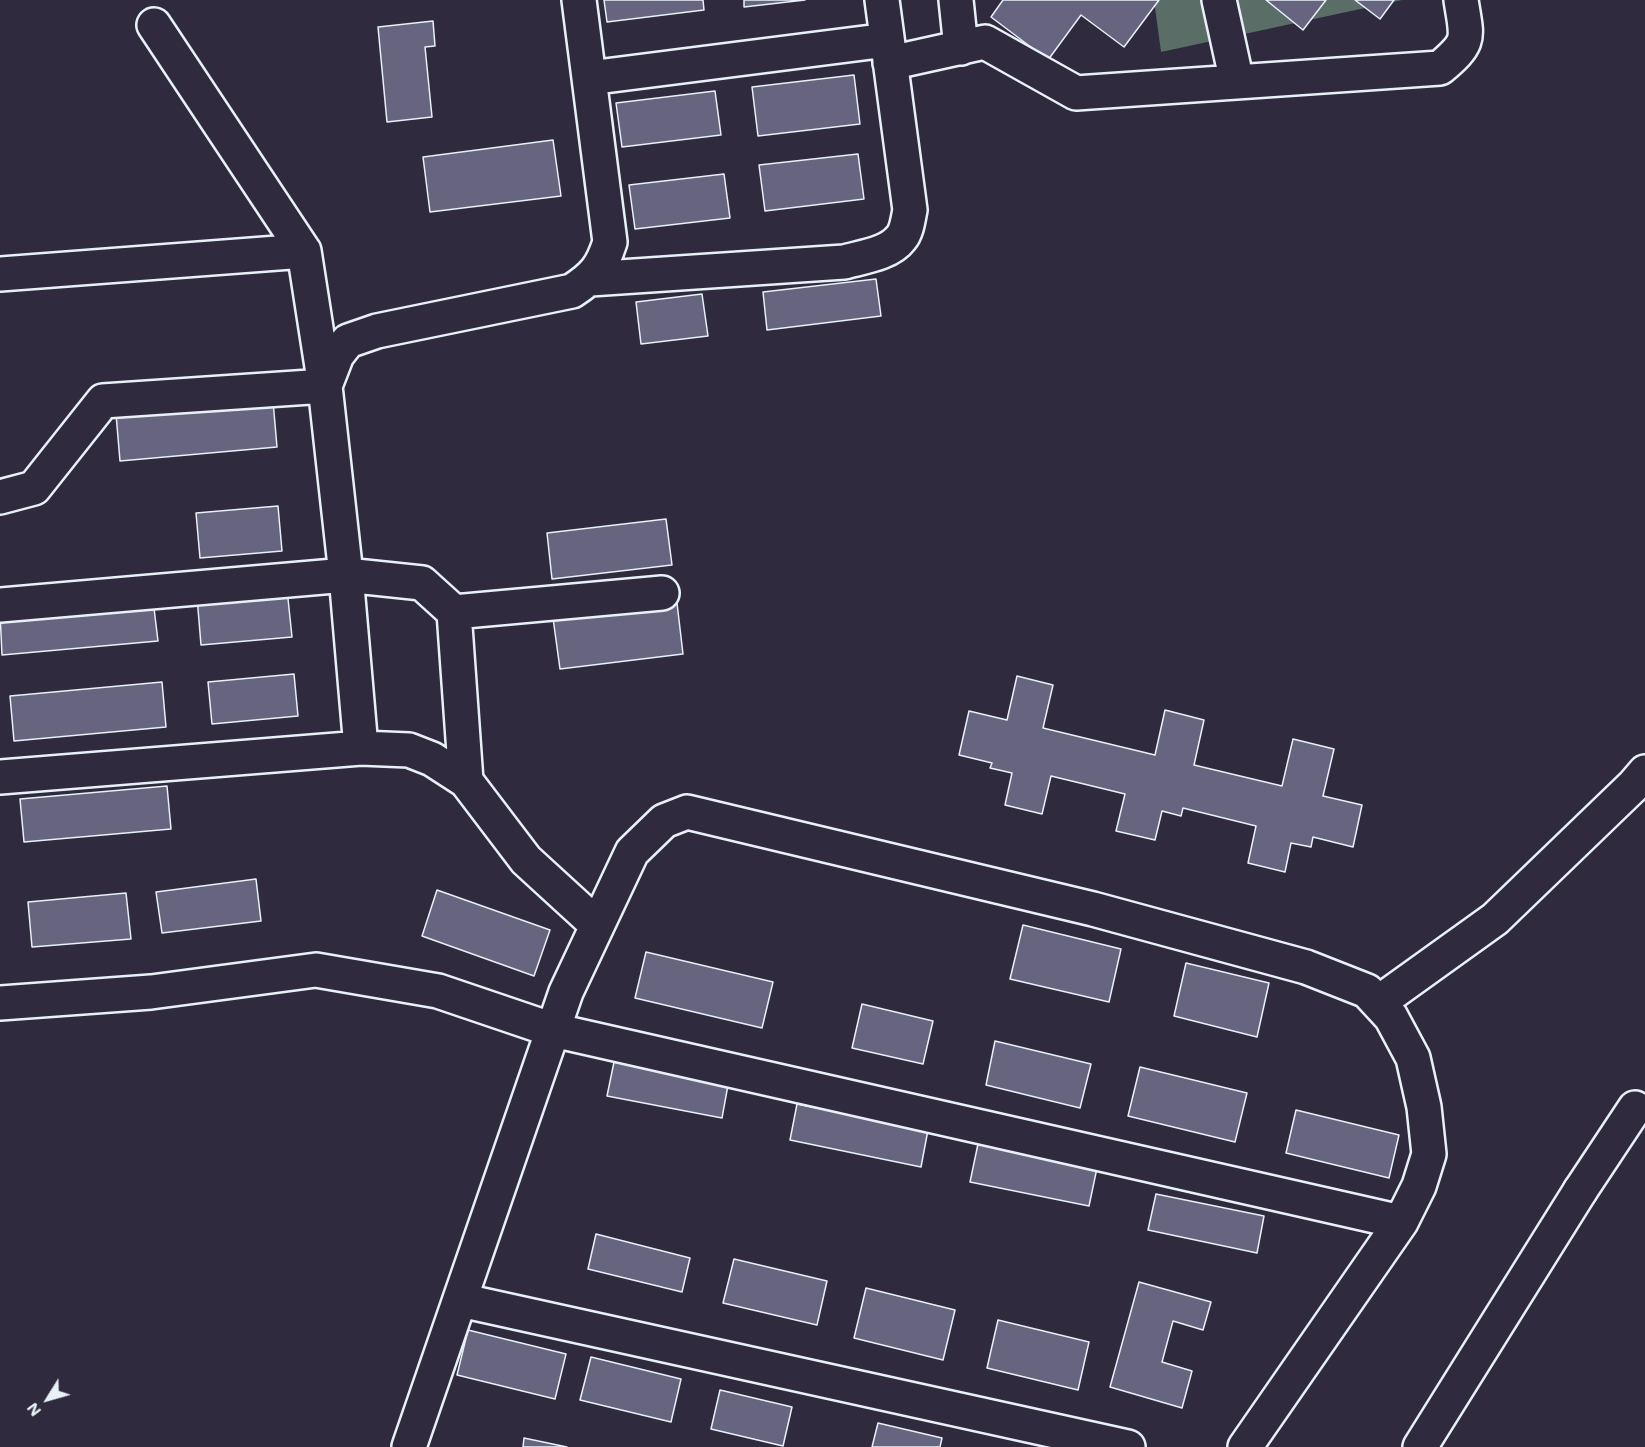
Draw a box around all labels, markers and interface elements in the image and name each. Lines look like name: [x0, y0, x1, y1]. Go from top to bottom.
north arrow: [18, 1369, 78, 1429]
text: N: [21, 1399, 45, 1421]

